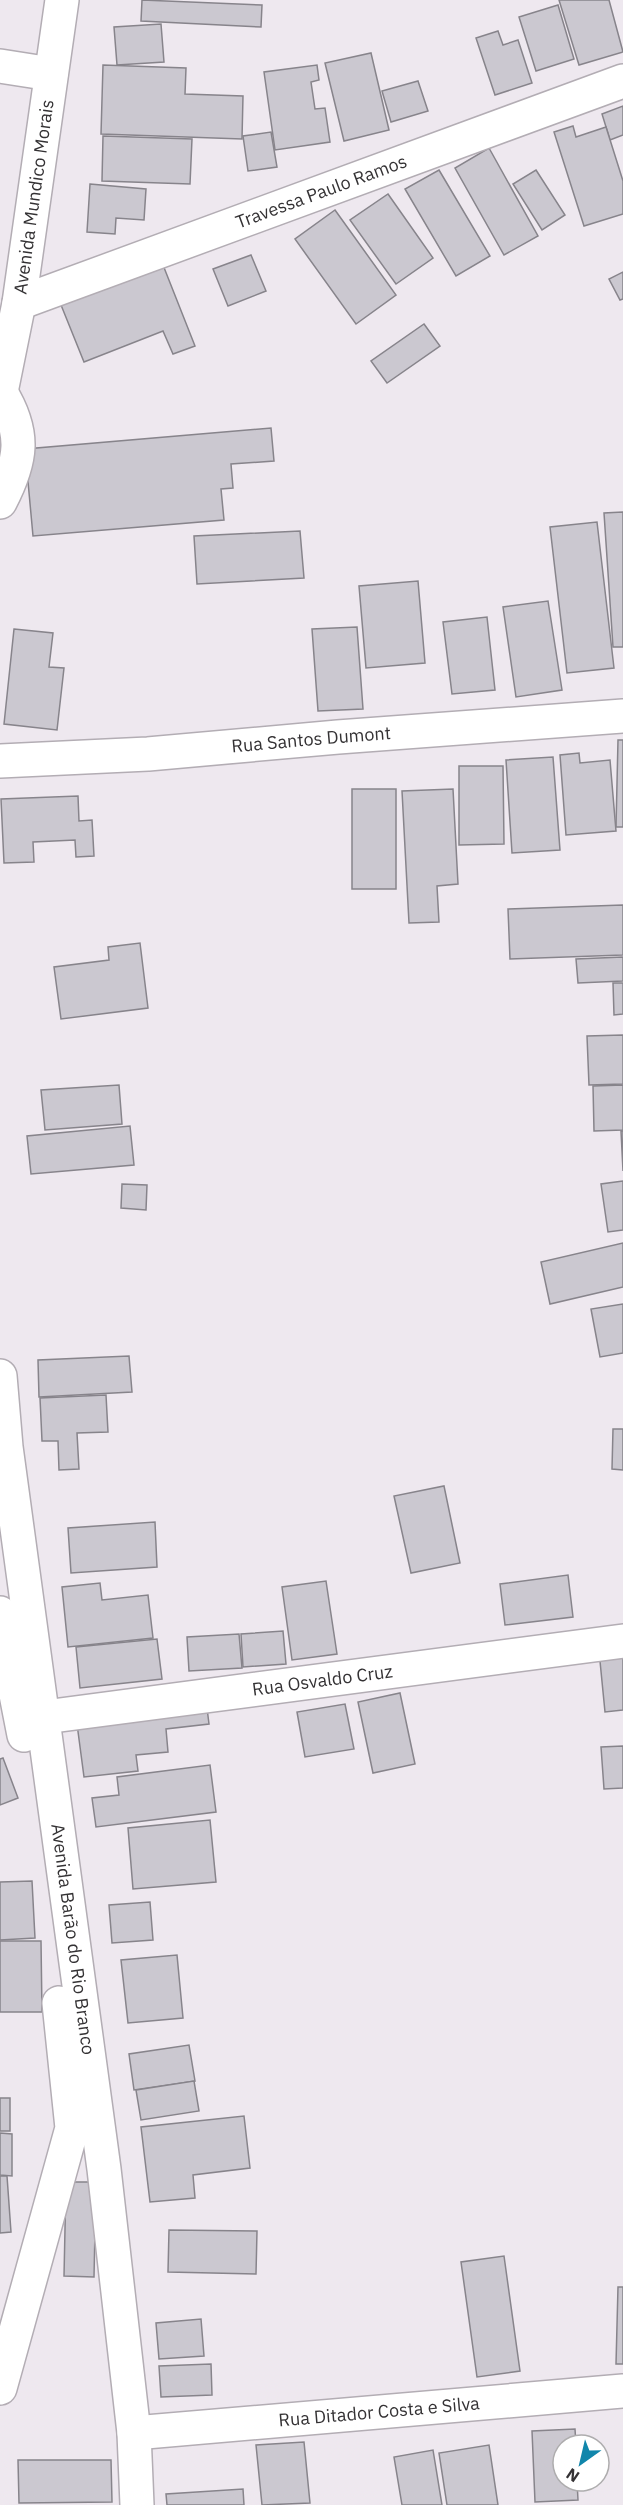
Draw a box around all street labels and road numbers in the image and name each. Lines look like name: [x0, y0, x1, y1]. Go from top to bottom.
street label: Avenida Mundico Morais: [8, 98, 59, 296]
street label: Travessa Paulo Ramos: [232, 149, 410, 233]
street label: Rua Santos Dumont: [230, 721, 392, 757]
street label: Rua Osvaldo Cruz: [251, 1659, 394, 1701]
street label: Avenida Barão do Rio Branco: [46, 1822, 100, 2056]
street label: Rua Ditador Costa e Silva: [278, 2391, 481, 2432]

